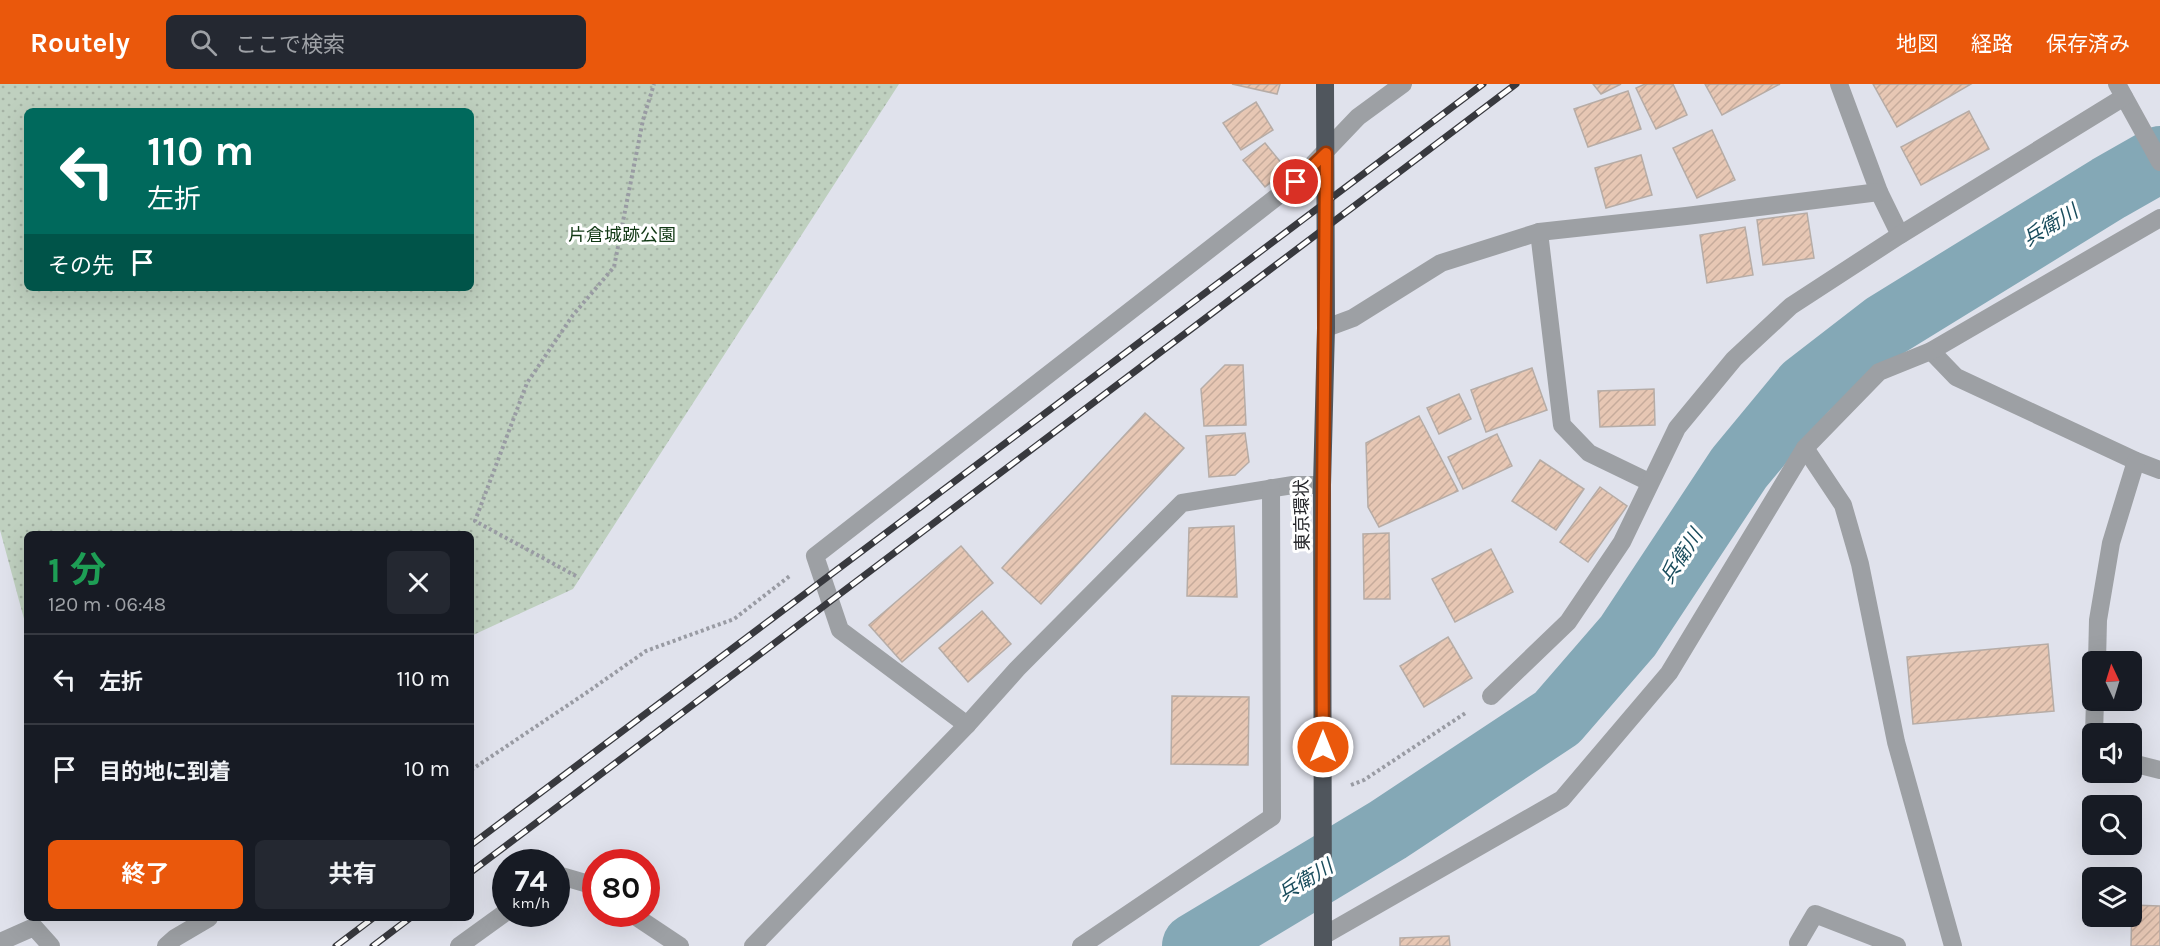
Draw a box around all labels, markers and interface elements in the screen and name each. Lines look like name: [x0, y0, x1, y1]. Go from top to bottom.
search box: [166, 15, 586, 69]
text: Routely: [30, 26, 130, 59]
icon: search: [187, 26, 220, 59]
text: ここで検索: [235, 32, 345, 58]
text: 地図: [1896, 32, 1938, 56]
text: 経路: [1971, 32, 2013, 56]
text: 保存済み: [2046, 32, 2130, 56]
text: 110 m: [147, 126, 254, 176]
icon: left: [48, 132, 126, 210]
pin: [1270, 156, 1321, 207]
icon: arrive: [1279, 165, 1312, 198]
text: 左折: [147, 183, 201, 215]
water label: 兵衛川: [2019, 199, 2084, 251]
park label: 片倉城跡公園: [568, 224, 676, 246]
icon: arrive: [126, 246, 159, 279]
text: その先: [48, 253, 114, 279]
street label: 東京環状: [1290, 479, 1314, 551]
water label: 兵衛川: [1655, 523, 1708, 588]
text: 1 分: [48, 549, 106, 591]
button: close: [387, 551, 450, 614]
text: 120 m · 06:48: [48, 593, 166, 616]
north arrow: [2082, 651, 2142, 711]
map controls: [2082, 651, 2142, 927]
icon: left: [48, 663, 81, 696]
text: 110 m: [397, 666, 450, 692]
text: 左折: [99, 669, 143, 695]
position arrow: [1291, 715, 1355, 779]
button: sound: [2082, 723, 2142, 783]
icon: arrive: [48, 753, 81, 786]
text: 10 m: [404, 756, 450, 782]
text: 目的地に到着: [99, 759, 231, 785]
button: search: [2082, 795, 2142, 855]
button: 終了: [48, 840, 243, 909]
button: 共有: [255, 840, 450, 909]
speed limit sign: 80: [582, 849, 660, 927]
water label: 兵衛川: [1274, 854, 1339, 906]
text: 74: [515, 863, 547, 899]
button: layers: [2082, 867, 2142, 927]
text: km/h: [512, 894, 550, 912]

